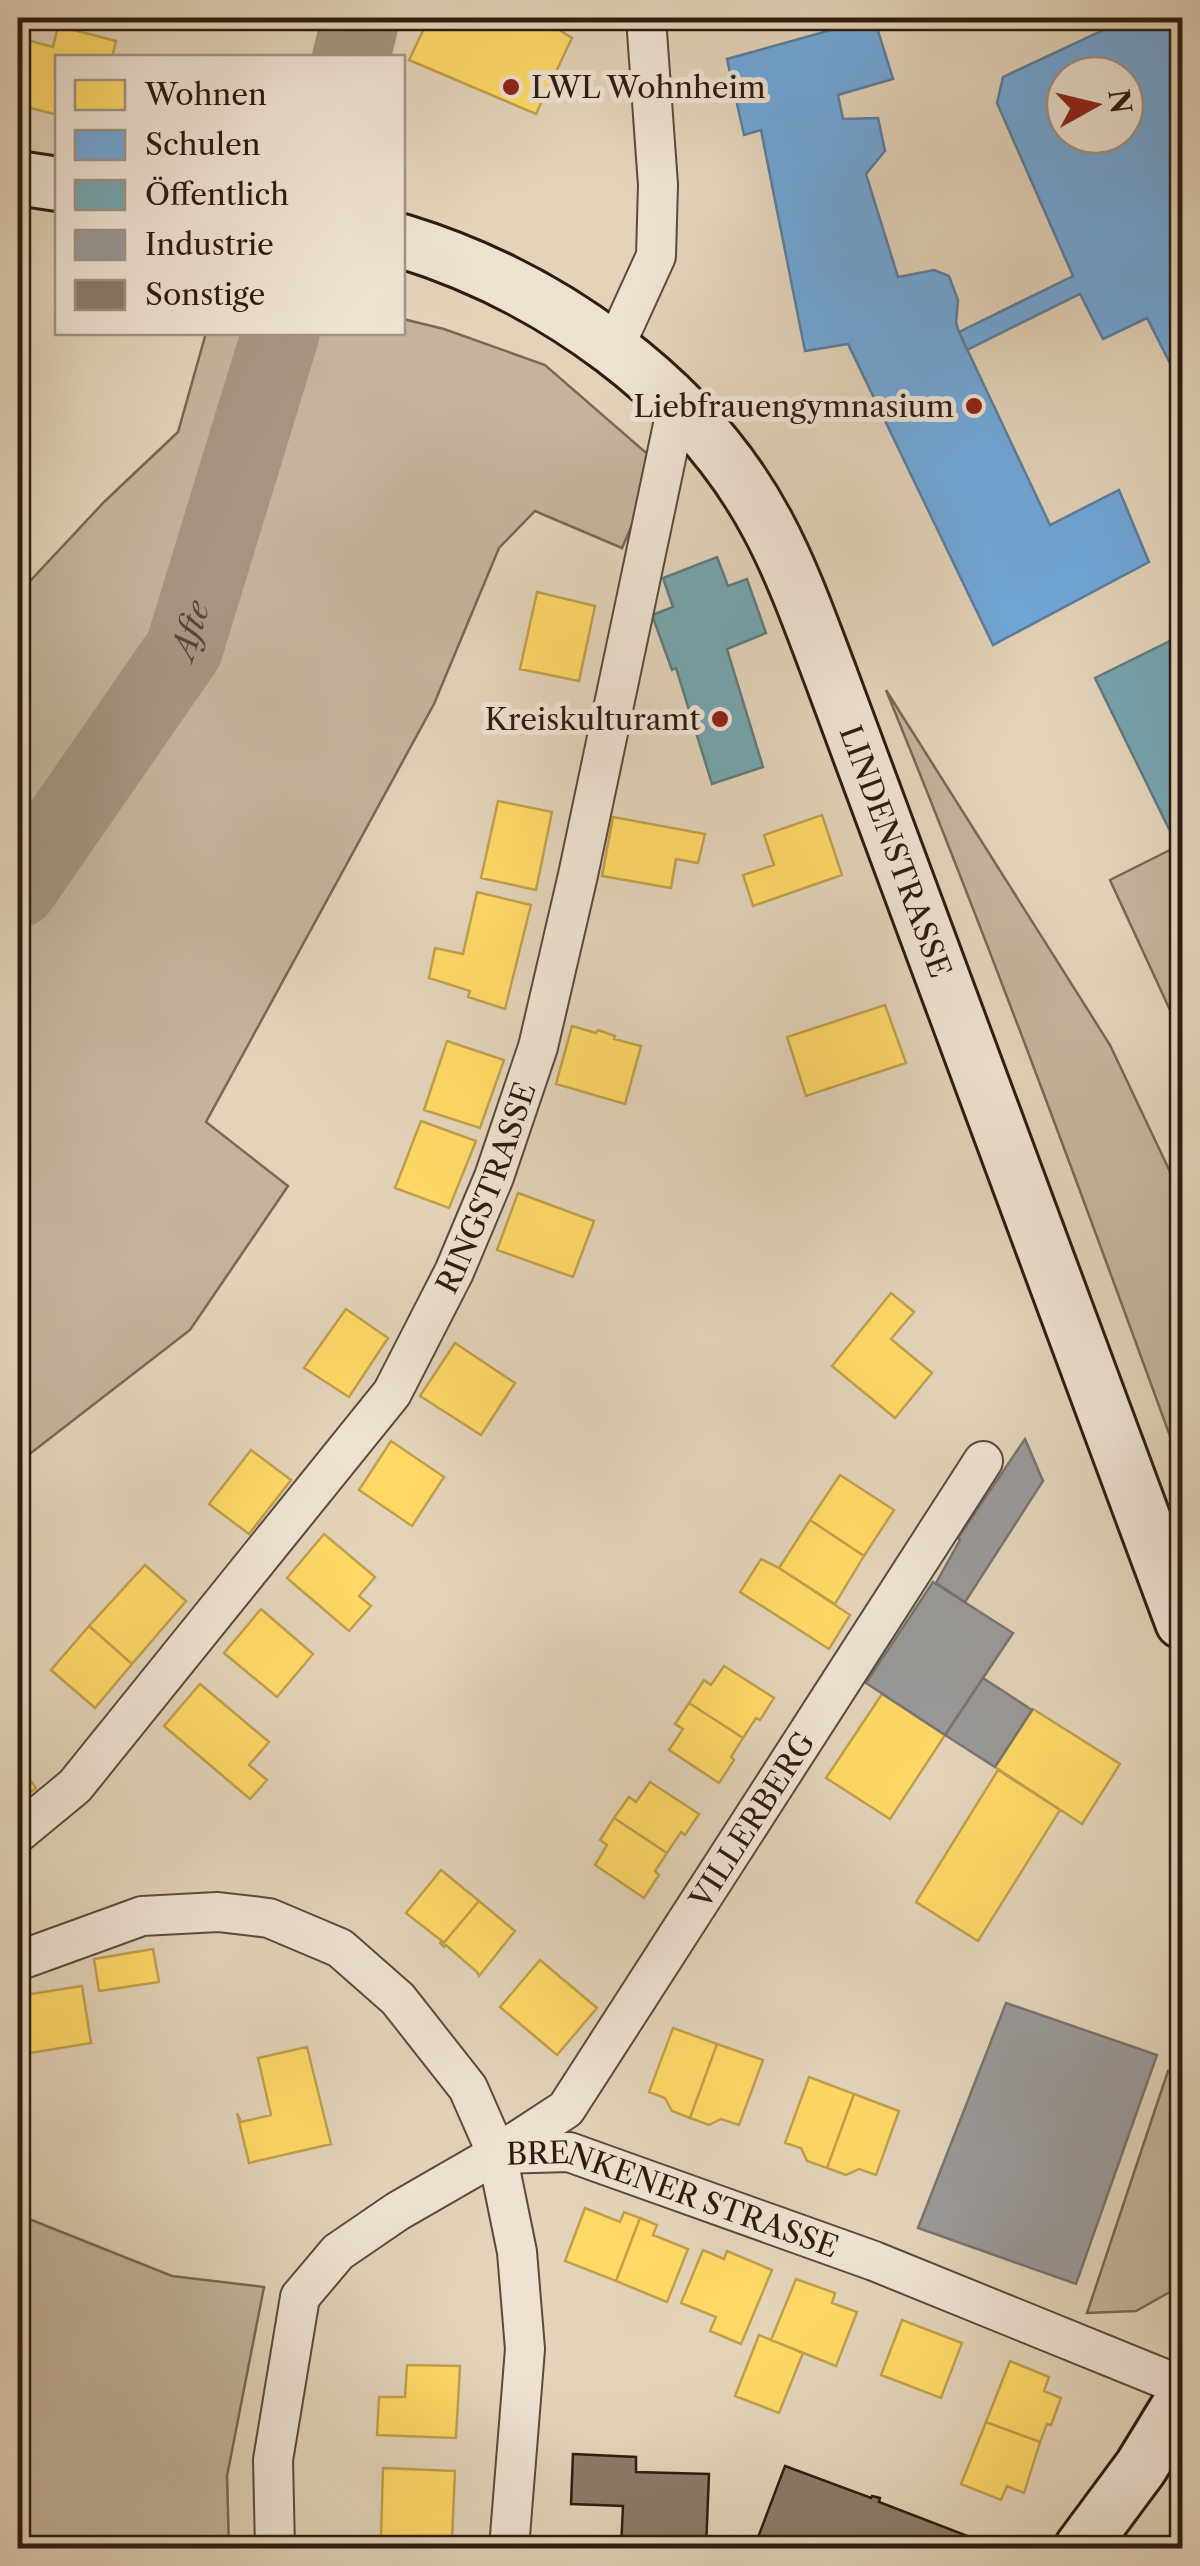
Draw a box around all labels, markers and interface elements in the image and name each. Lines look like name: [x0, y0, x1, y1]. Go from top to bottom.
legend: [55, 55, 405, 335]
north arrow: [1045, 55, 1145, 155]
place label: LWL Wohnheim: [531, 69, 766, 106]
text: Wohnen: [144, 76, 267, 113]
marker: LWL Wohnheim: [500, 76, 522, 98]
text: N: [1101, 87, 1138, 116]
text: Schulen: [145, 126, 261, 163]
text: Öffentlich: [145, 176, 289, 213]
text: Industrie: [145, 226, 274, 263]
text: Sonstige: [145, 276, 265, 313]
place label: Liebfrauengymnasium: [634, 388, 954, 425]
marker: Liebfrauengymnasium: [963, 395, 985, 417]
water label: Afte: [161, 595, 218, 668]
place label: Kreiskulturamt: [485, 701, 700, 738]
marker: Kreiskulturamt: [709, 708, 731, 730]
street label: LINDENSTRASSE: [832, 720, 960, 983]
street label: RINGSTRASSE: [428, 1078, 543, 1299]
street label: VILLERBERG: [681, 1725, 822, 1916]
street label: BRENKENER STRASSE: [506, 2133, 843, 2265]

